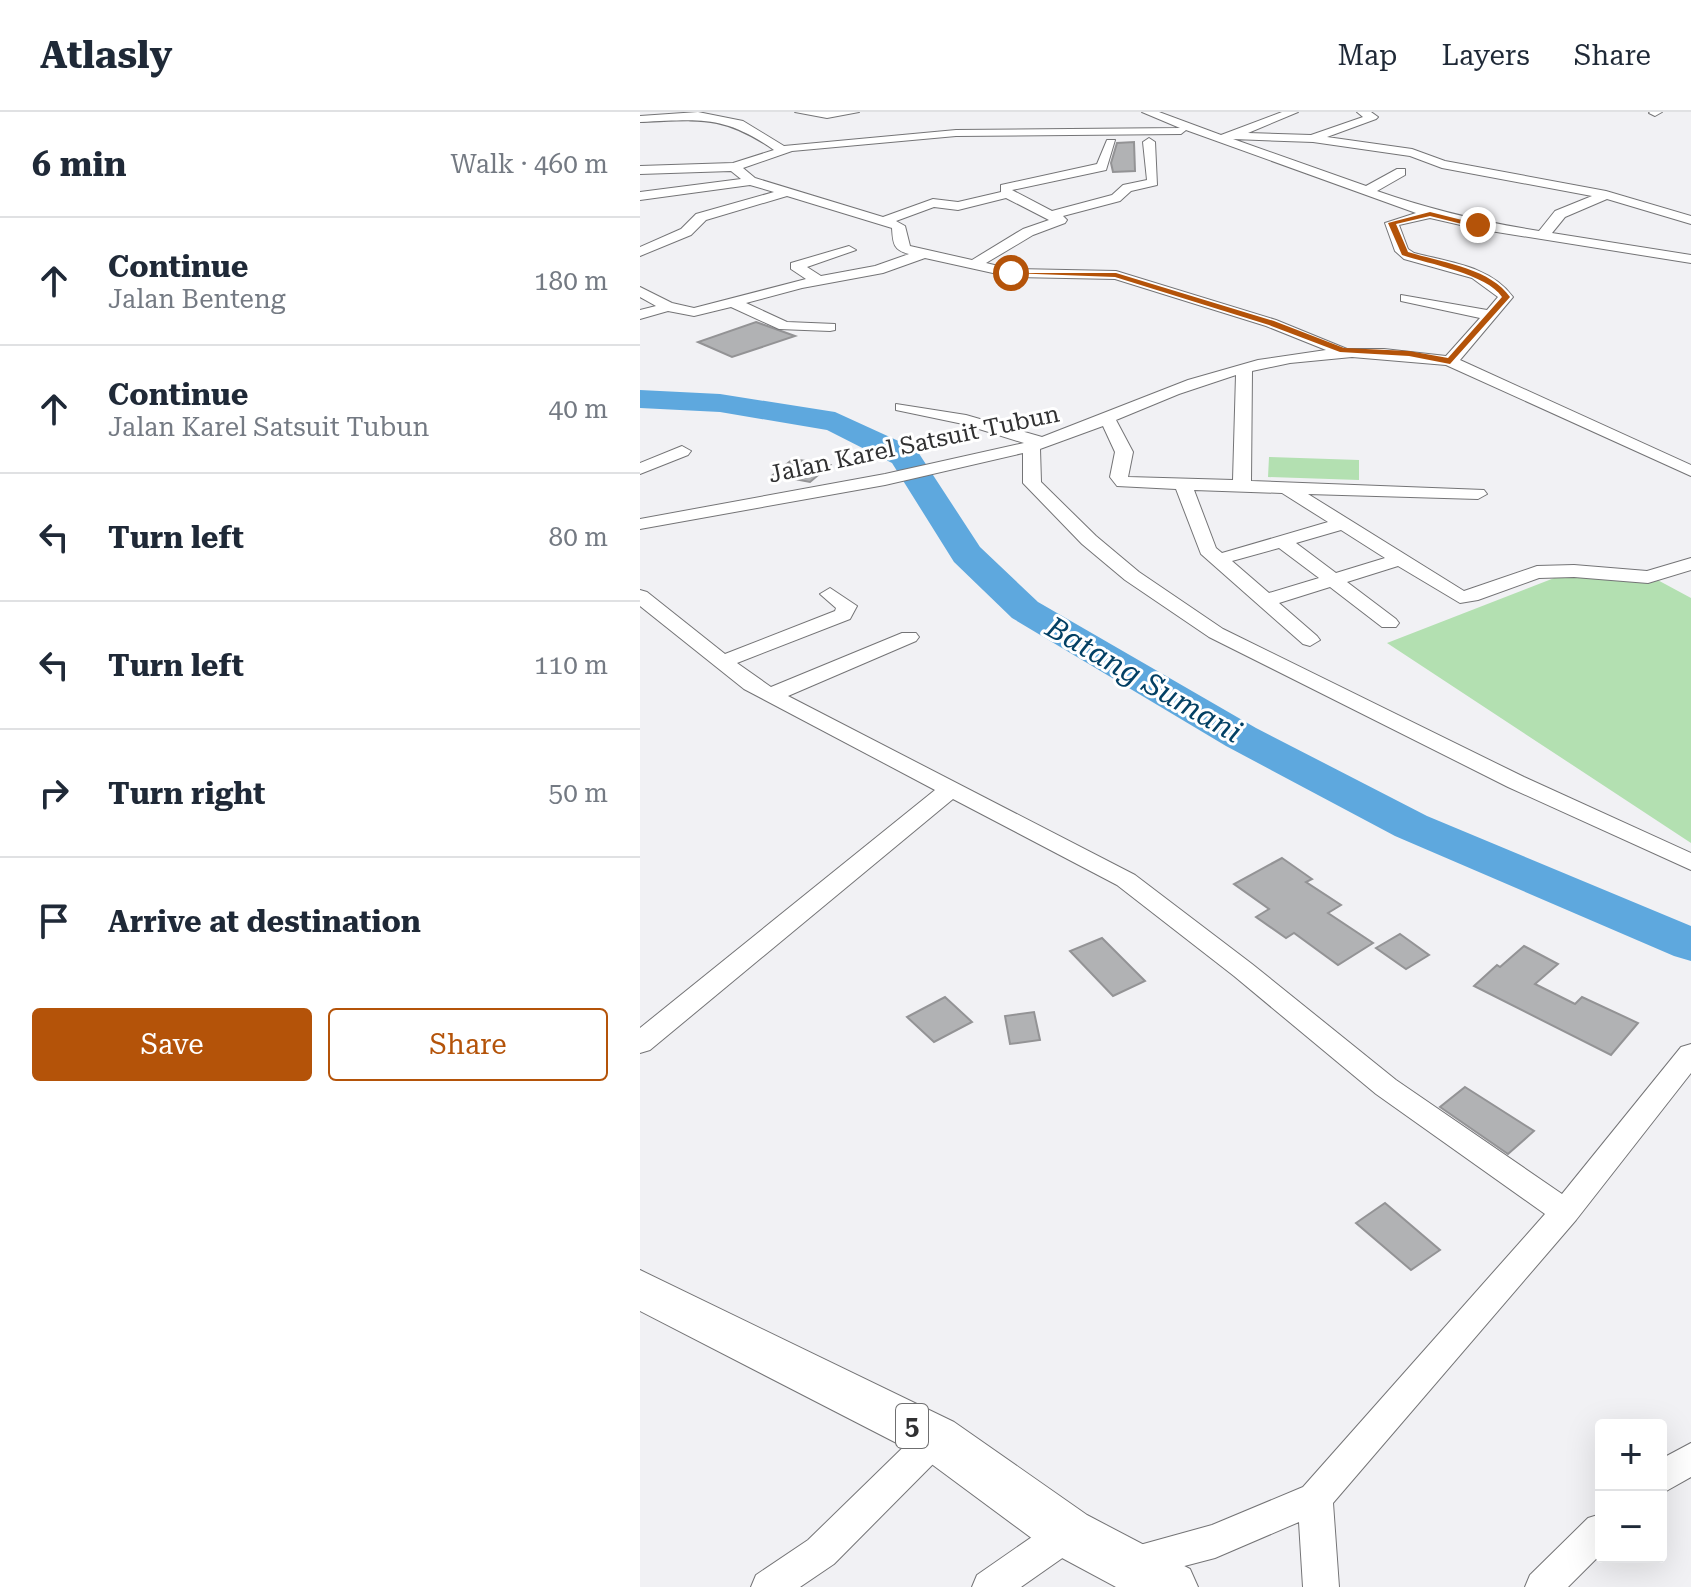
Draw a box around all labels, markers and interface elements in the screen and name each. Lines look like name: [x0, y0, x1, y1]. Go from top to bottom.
text: Atlasly: [40, 33, 172, 77]
text: Map: [1338, 39, 1397, 72]
text: Layers: [1441, 39, 1530, 72]
text: Share: [1574, 39, 1651, 72]
text: 6 min: [32, 144, 127, 184]
text: Walk · 460 m: [450, 149, 608, 179]
route end: [1460, 207, 1496, 243]
text: Continue: [108, 249, 248, 284]
route start: [993, 255, 1029, 291]
icon: ahead: [32, 259, 76, 303]
text: 180 m: [534, 266, 608, 296]
text: Jalan Benteng: [108, 284, 285, 314]
text: Continue: [108, 377, 248, 412]
icon: ahead: [32, 387, 76, 431]
text: 40 m: [549, 394, 608, 424]
street label: Jalan Karel Satsuit Tubun: [766, 399, 1062, 489]
text: Jalan Karel Satsuit Tubun: [108, 412, 429, 442]
icon: left: [32, 515, 76, 559]
text: Turn left: [108, 520, 244, 555]
text: 80 m: [549, 522, 608, 552]
water label: Batang Sumani: [1039, 609, 1249, 750]
icon: left: [32, 643, 76, 687]
text: Turn left: [108, 648, 244, 683]
text: 110 m: [534, 650, 608, 680]
icon: right: [32, 771, 76, 815]
text: Turn right: [108, 776, 265, 811]
text: 50 m: [549, 778, 608, 808]
icon: arrive: [32, 899, 76, 943]
text: Arrive at destination: [108, 904, 421, 939]
button: Save: [32, 1008, 312, 1081]
button: Share: [328, 1008, 608, 1081]
road number: 5: [896, 1404, 928, 1448]
map controls: [1595, 1419, 1667, 1563]
button: +: [1595, 1419, 1667, 1491]
button: −: [1595, 1491, 1667, 1563]

